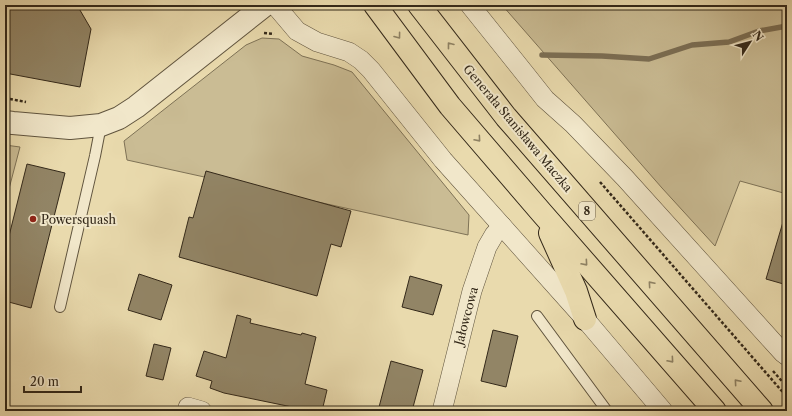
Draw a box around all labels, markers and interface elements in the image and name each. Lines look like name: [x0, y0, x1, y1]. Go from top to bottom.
north arrow: [730, 22, 770, 62]
text: N: [750, 28, 767, 44]
one-way arrow: [393, 32, 400, 39]
one-way arrow: [448, 43, 455, 50]
street label: Generała Stanisława Maczka: [460, 61, 576, 195]
one-way arrow: [473, 134, 480, 141]
road number: 8: [579, 202, 595, 220]
place label: Powersquash: [41, 212, 116, 227]
marker: Powersquash: [28, 214, 38, 224]
one-way arrow: [580, 258, 587, 265]
one-way arrow: [648, 281, 656, 289]
street label: Jałowcowa: [450, 284, 481, 349]
one-way arrow: [666, 356, 673, 363]
scale bar: [24, 368, 81, 394]
text: 20 m: [30, 374, 59, 389]
one-way arrow: [734, 379, 741, 386]

